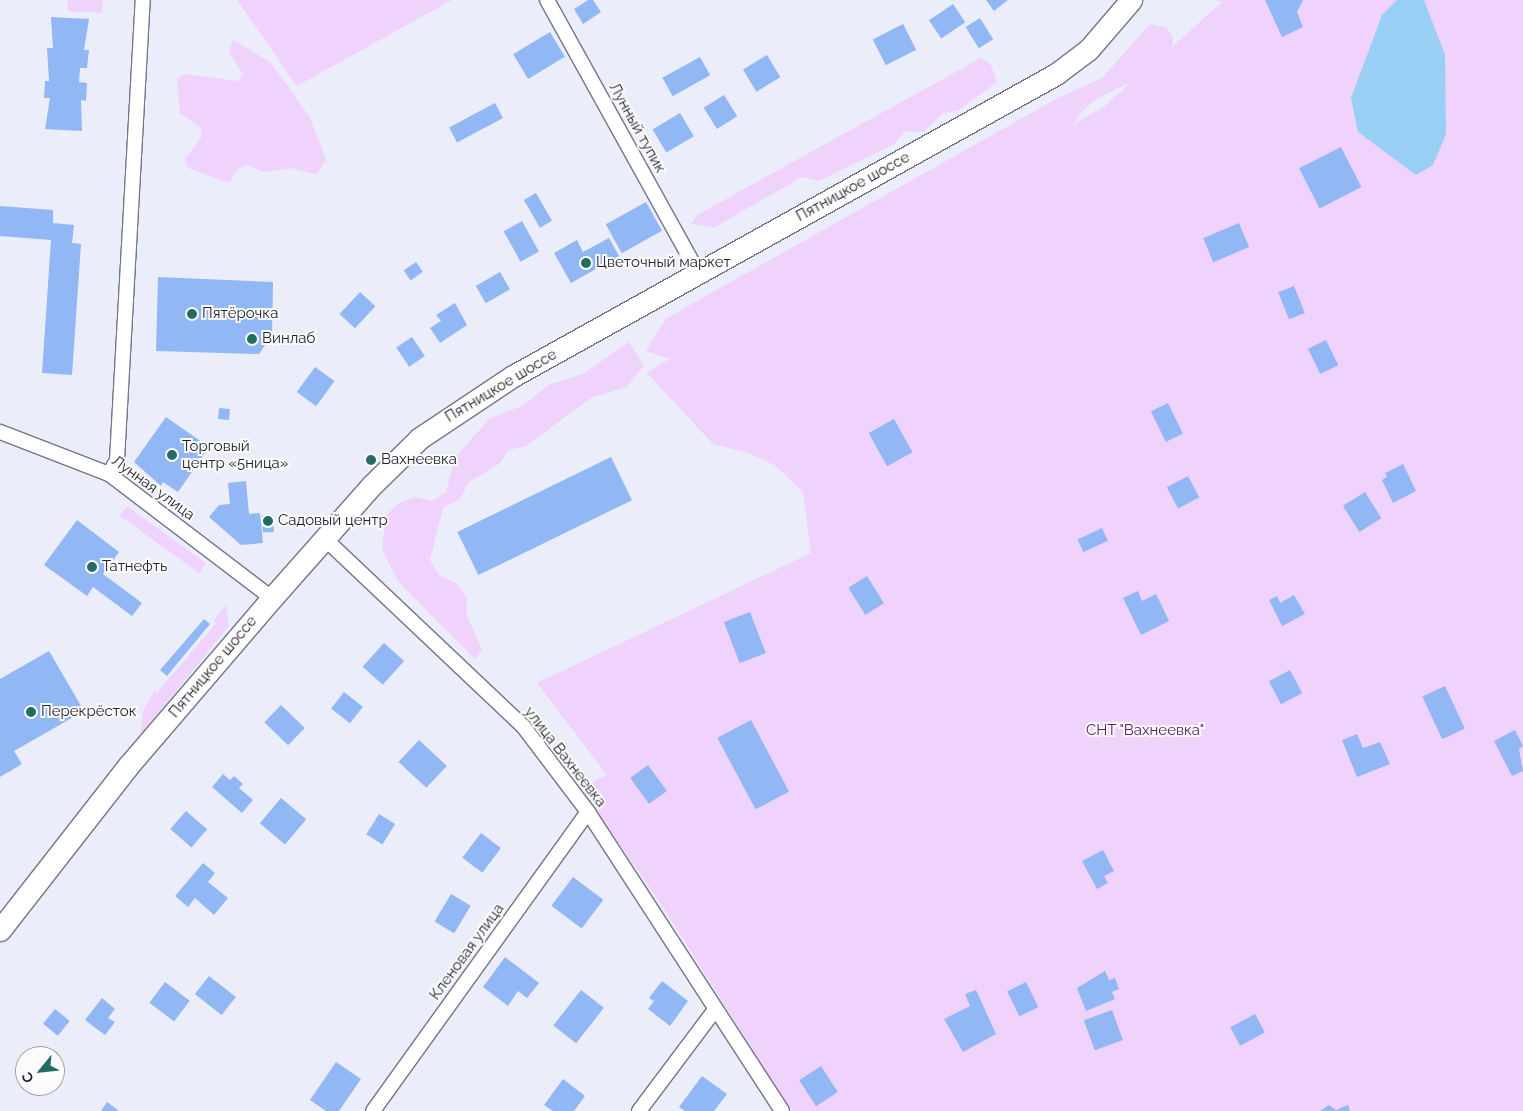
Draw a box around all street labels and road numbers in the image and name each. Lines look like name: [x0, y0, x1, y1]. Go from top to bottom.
street label: Лунный тупик: [605, 80, 669, 176]
street label: Пятницкое шоссе: [793, 148, 913, 226]
street label: Пятницкое шоссе: [442, 346, 560, 426]
street label: Лунная улица: [108, 452, 198, 524]
street label: Пятницкое шоссе: [165, 613, 261, 721]
street label: улица Вахнеевка: [520, 703, 610, 811]
street label: Кленовая улица: [426, 900, 508, 1004]

